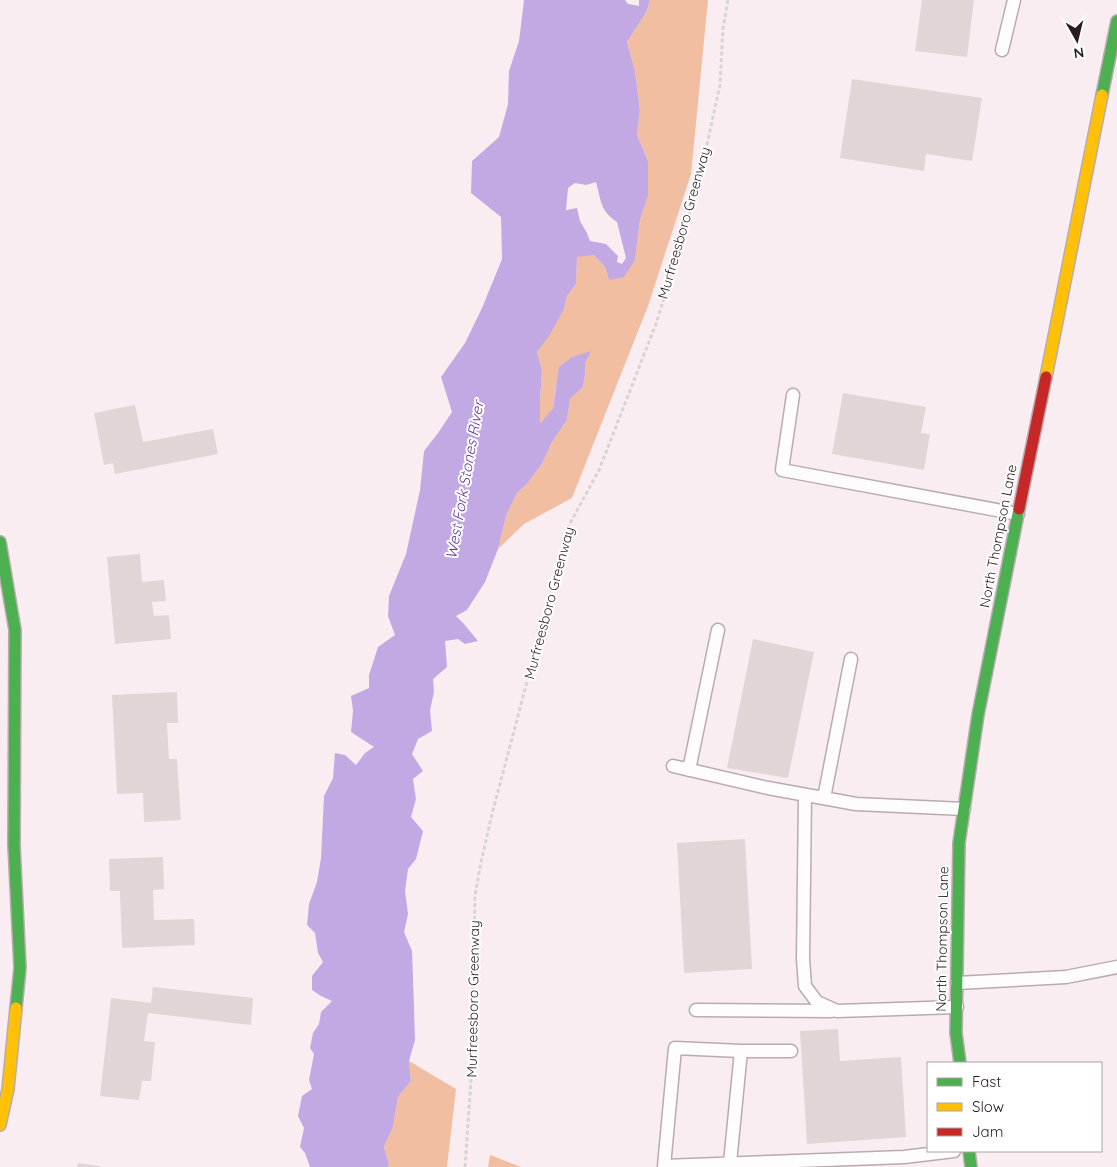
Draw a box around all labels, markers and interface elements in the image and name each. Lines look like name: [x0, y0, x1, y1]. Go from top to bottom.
north arrow: [1052, 15, 1102, 65]
text: N: [1072, 43, 1085, 63]
street label: Murfreesboro Greenway: [654, 145, 714, 301]
water label: West Fork Stones River: [441, 397, 488, 561]
street label: North Thompson Lane: [975, 463, 1021, 609]
street label: Murfreesboro Greenway: [520, 525, 578, 681]
street label: North Thompson Lane: [932, 866, 952, 1012]
street label: Murfreesboro Greenway: [463, 920, 483, 1078]
legend: [927, 1062, 1102, 1152]
text: Fast: [972, 1072, 1001, 1091]
text: Slow: [972, 1097, 1004, 1116]
text: Jam: [972, 1122, 1003, 1141]

